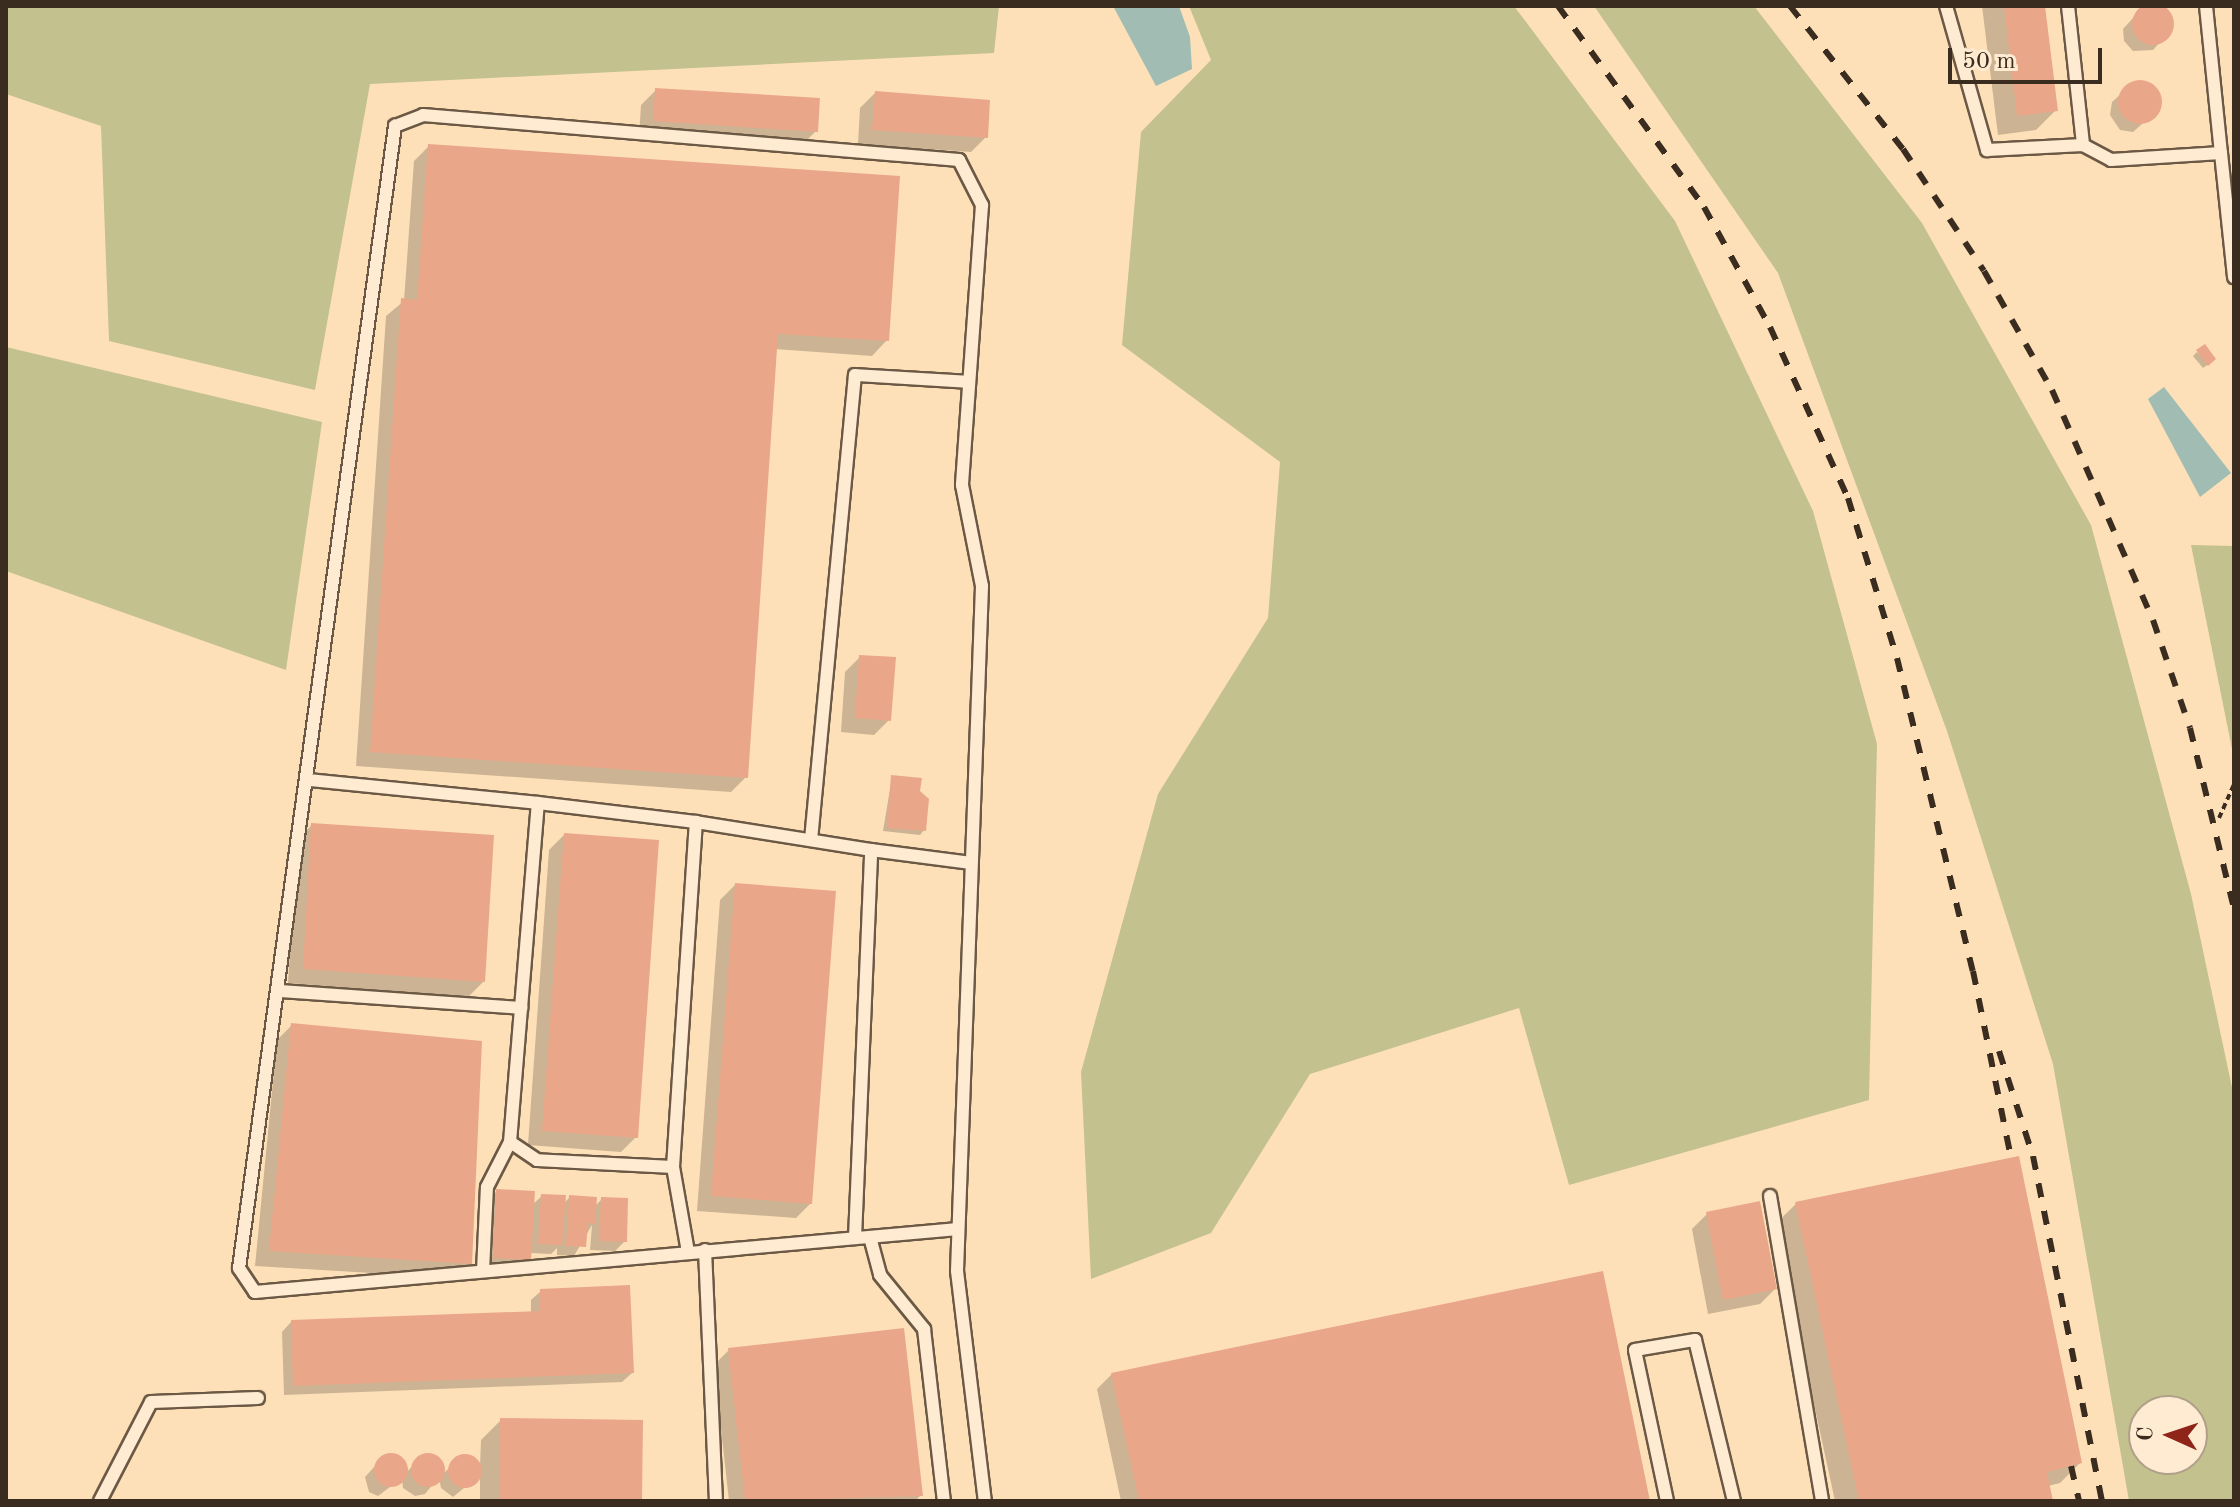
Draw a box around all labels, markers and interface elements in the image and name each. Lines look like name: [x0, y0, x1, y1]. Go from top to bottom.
scale bar: [1952, 32, 2106, 82]
text: 50 m: [1962, 50, 2016, 74]
north arrow: [2128, 1395, 2208, 1475]
text: С: [2135, 1426, 2157, 1442]

